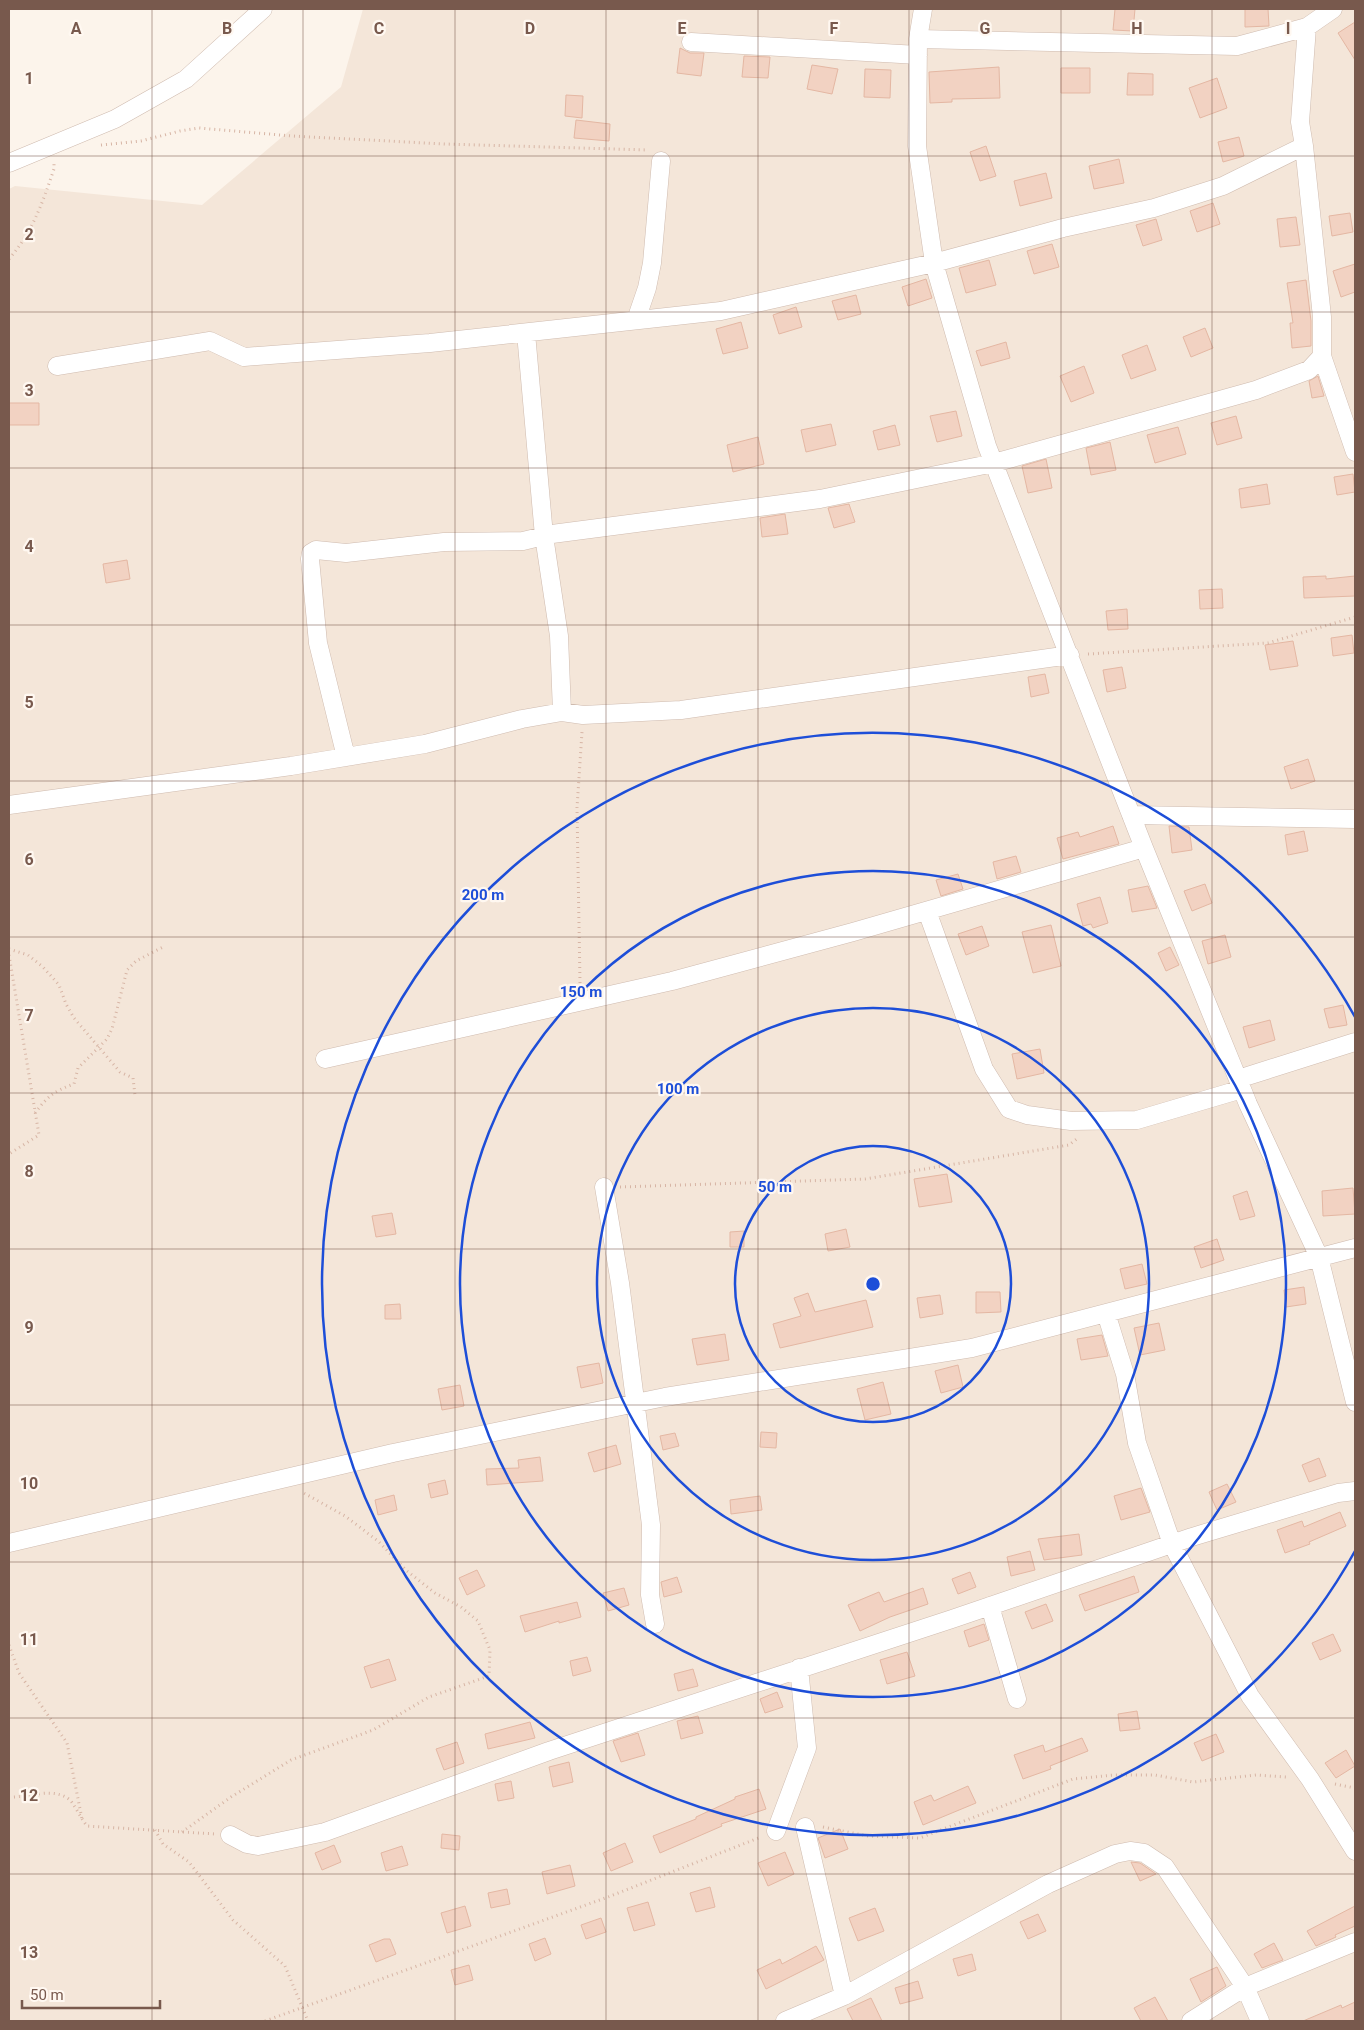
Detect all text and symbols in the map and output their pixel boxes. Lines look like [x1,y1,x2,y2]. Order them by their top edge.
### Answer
text: A [71,19,82,38]
text: B [222,19,232,38]
text: C [374,19,384,38]
text: D [525,19,535,38]
text: E [678,19,687,38]
text: F [830,19,839,38]
text: G [980,19,991,38]
text: H [1131,19,1143,38]
text: I [1286,19,1290,38]
text: 1 [24,69,34,88]
text: 2 [24,225,34,244]
text: 3 [24,381,34,400]
text: 4 [24,537,34,556]
text: 5 [24,693,34,712]
text: 6 [24,850,34,869]
text: 200 m [462,886,504,904]
text: 150 m [560,983,602,1001]
text: 7 [24,1006,34,1025]
text: 100 m [657,1080,699,1098]
text: 8 [24,1162,34,1181]
text: 50 m [758,1178,792,1196]
centre of rings [864,1275,882,1293]
text: 9 [24,1318,34,1337]
text: 10 [20,1474,38,1493]
text: 11 [20,1630,38,1649]
text: 12 [20,1786,38,1805]
text: 13 [20,1943,38,1962]
scale bar [22,1978,160,2010]
text: 50 m [30,1986,64,2004]

